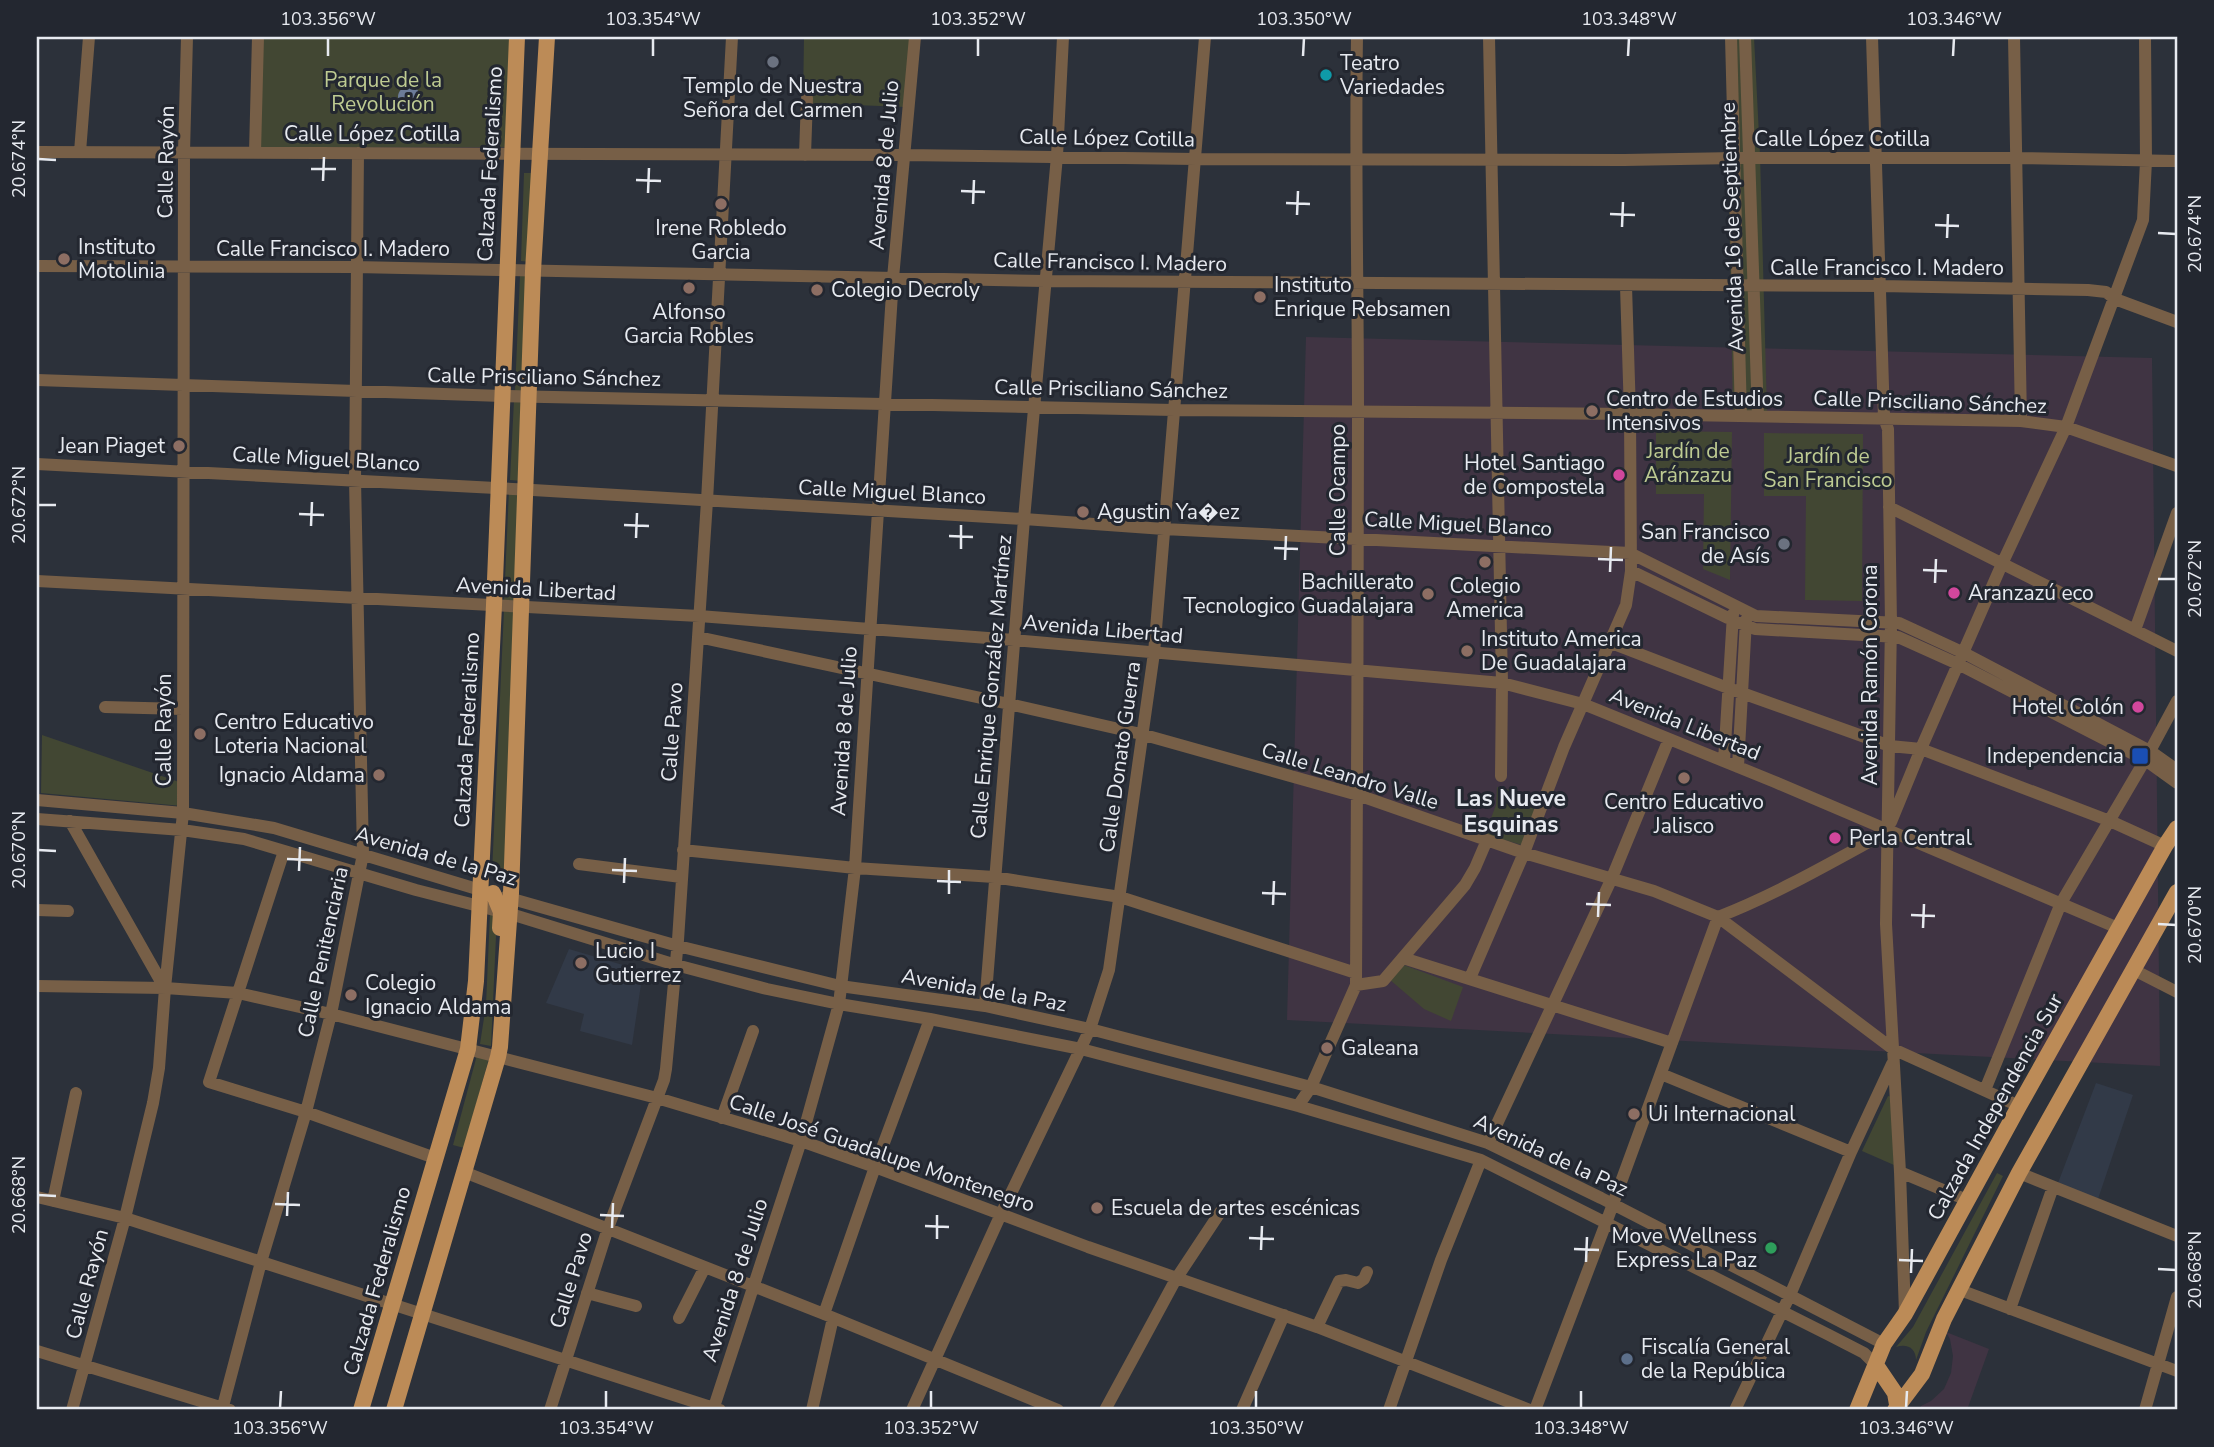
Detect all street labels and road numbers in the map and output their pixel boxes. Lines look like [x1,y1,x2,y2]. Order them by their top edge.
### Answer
street label: Calzada Federalismo [471,66,509,262]
street label: Avenida 8 de Julio [863,79,905,251]
street label: Avenida 16 de Septiembre [1714,102,1750,352]
street label: Calle Rayón [151,105,181,219]
street label: Calle López Cotilla [284,120,460,148]
street label: Calle López Cotilla [1019,122,1195,154]
street label: Calle López Cotilla [1754,125,1930,153]
street label: Calle Francisco I. Madero [216,235,450,263]
street label: Calle Francisco I. Madero [993,246,1227,278]
street label: Calle Francisco I. Madero [1770,254,2004,282]
street label: Calle Prisciliano Sánchez [427,361,661,393]
street label: Calle Prisciliano Sánchez [994,373,1228,405]
street label: Calle Prisciliano Sánchez [1813,384,2048,420]
street label: Calle Ocampo [1324,424,1352,556]
street label: Calle Miguel Blanco [231,440,421,478]
street label: Calle Miguel Blanco [797,473,987,511]
street label: Calle Miguel Blanco [1363,505,1553,543]
street label: Calle Enrique González Martínez [964,534,1018,840]
street label: Avenida Ramón Corona [1856,564,1884,786]
street label: Avenida Libertad [455,571,617,607]
street label: Avenida Libertad [1022,608,1184,650]
street label: Calzada Federalismo [448,632,486,828]
street label: Avenida 8 de Julio [824,645,864,817]
street label: Calle Donato Guerra [1093,660,1147,854]
street label: Calle Rayón [150,673,178,787]
street label: Calle Pavo [655,681,689,783]
street label: Avenida Libertad [1605,681,1765,767]
street label: Calle Leandro Valle [1258,736,1442,816]
street label: Avenida de la Paz [352,819,521,893]
street label: Calle Penitenciaria [291,864,355,1040]
street label: Avenida de la Paz [899,962,1069,1018]
street label: Calzada Independencia Sur [1921,988,2069,1225]
street label: Calle José Guadalupe Montenegro [725,1087,1039,1219]
street label: Avenida de la Paz [1469,1107,1633,1203]
street label: Calzada Federalismo [337,1183,417,1379]
street label: Avenida 8 de Julio [695,1195,775,1365]
street label: Calle Rayón [59,1226,115,1342]
street label: Calle Pavo [543,1228,599,1332]

